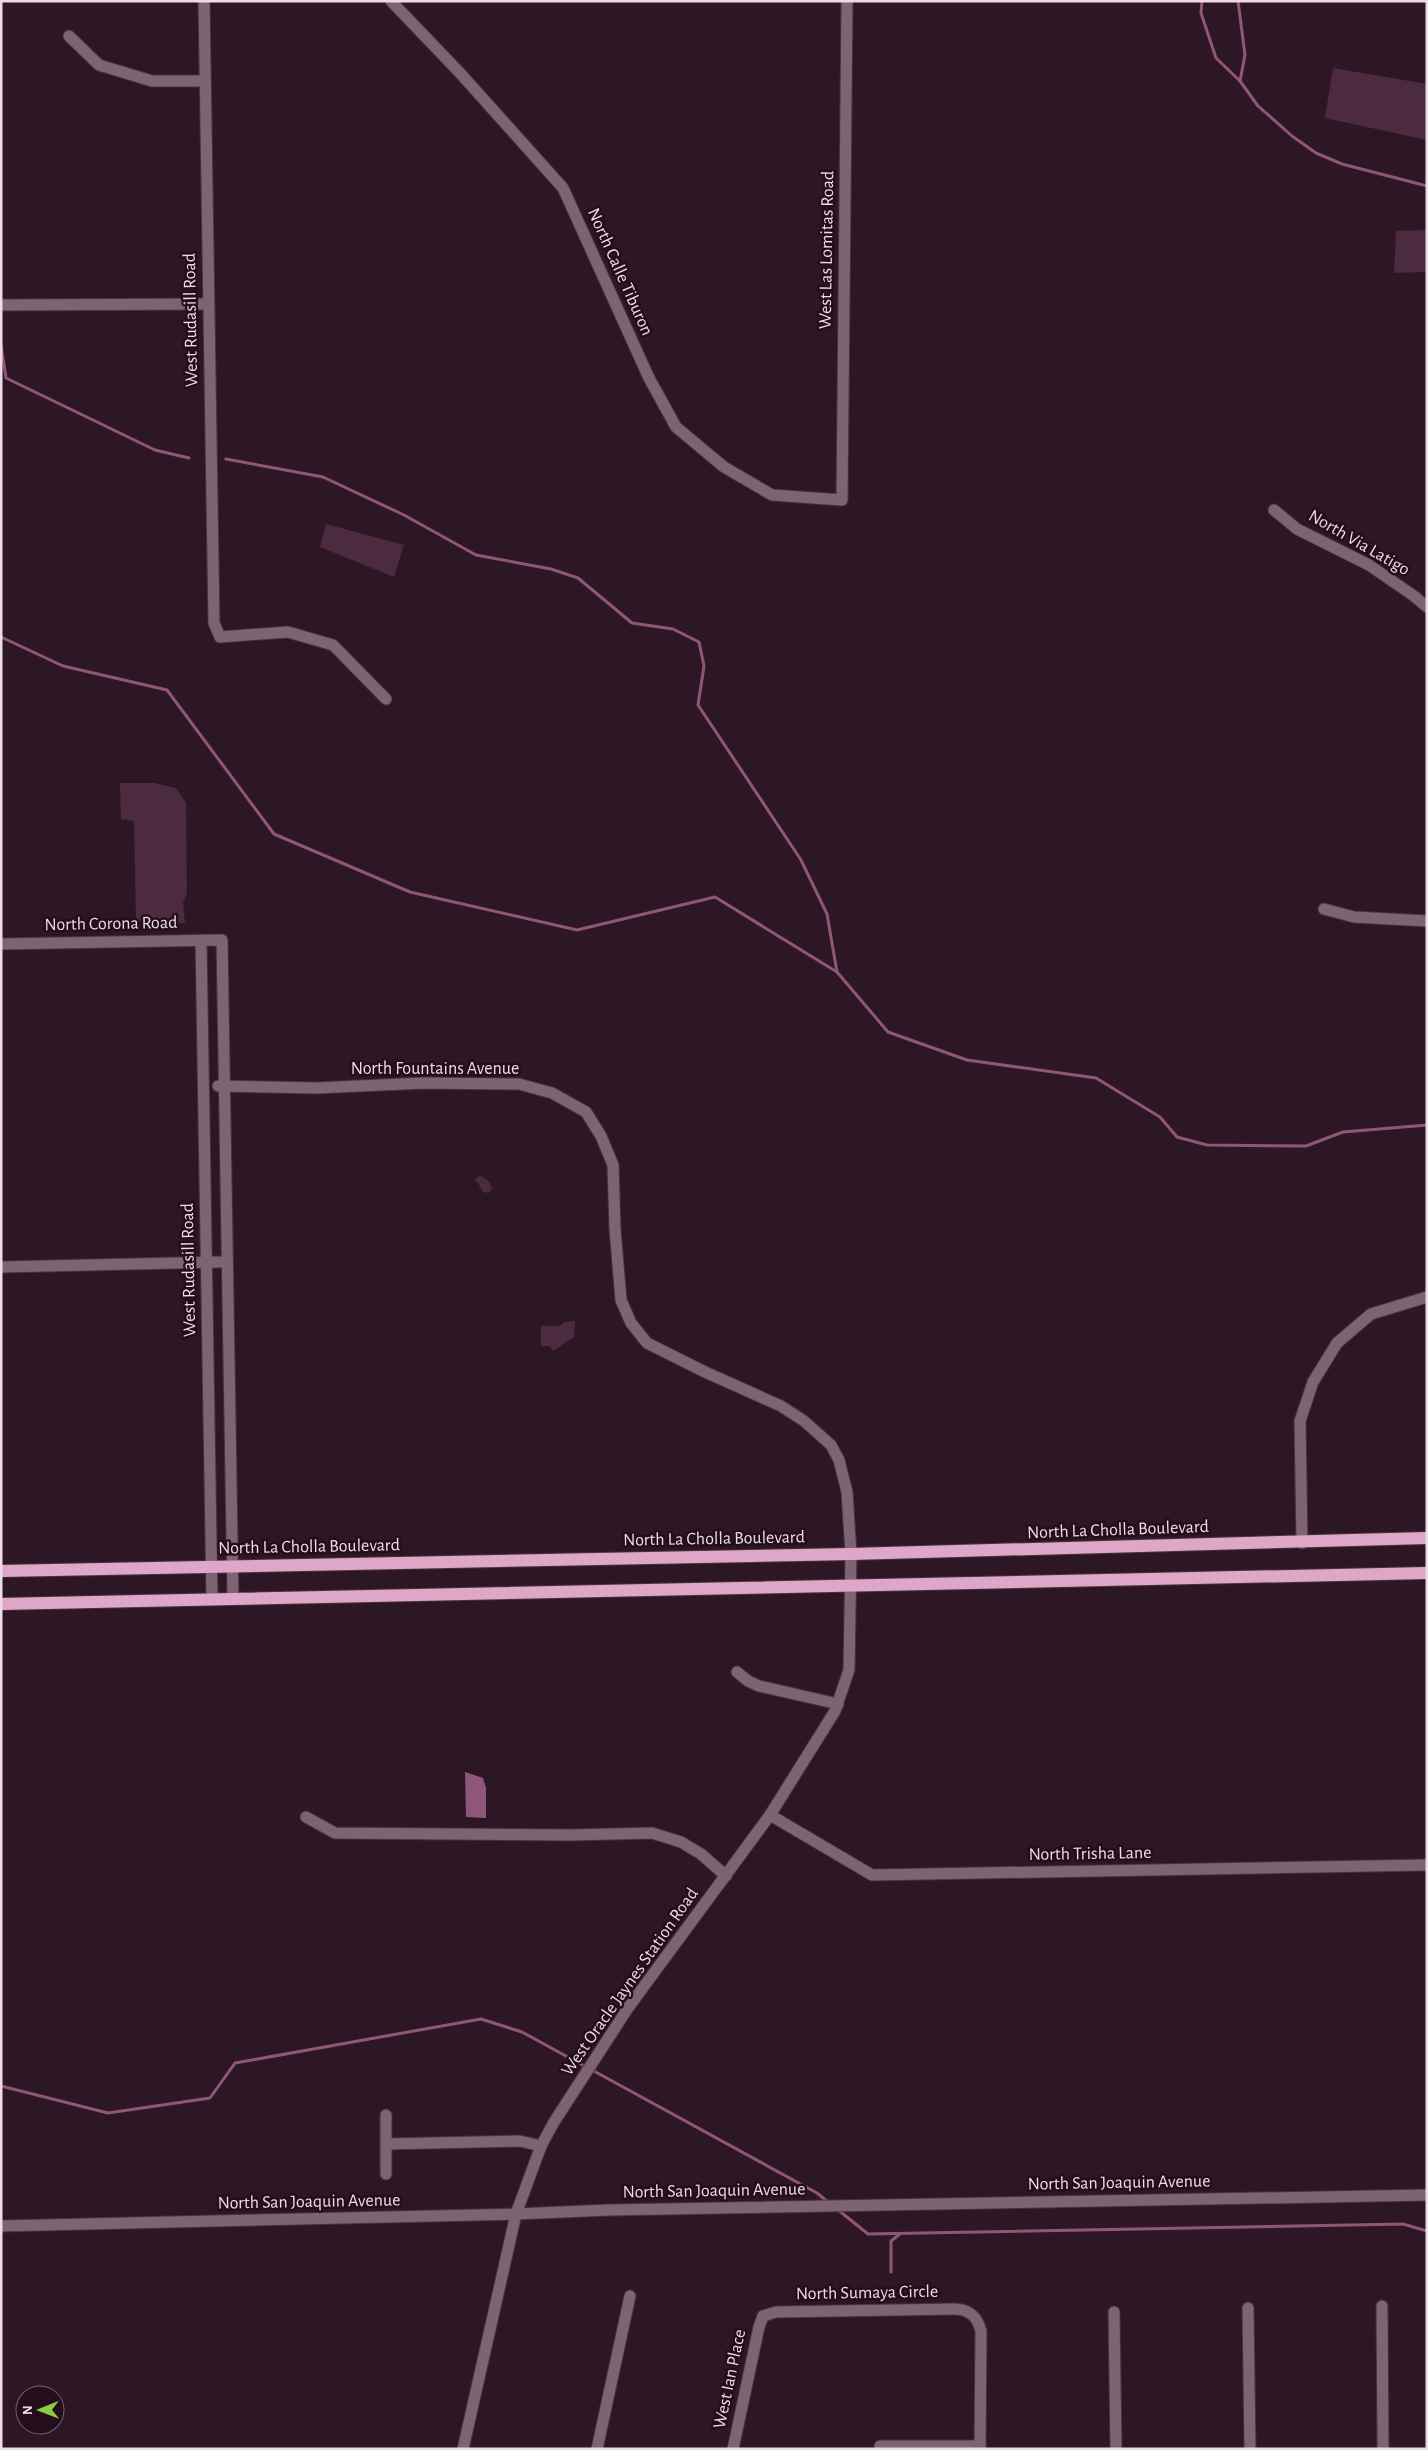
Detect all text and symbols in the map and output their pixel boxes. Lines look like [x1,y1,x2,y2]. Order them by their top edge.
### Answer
street label: West Las Lomitas Road [817,171,837,329]
street label: North Calle Tiburon [584,206,656,338]
street label: West Rudasill Road [181,253,201,387]
street label: North Via Latigo [1305,507,1413,579]
street label: North Corona Road [44,914,178,934]
street label: North Fountains Avenue [351,1060,519,1078]
street label: West Rudasill Road [179,1203,199,1337]
street label: North La Cholla Boulevard [1027,1518,1209,1542]
street label: North La Cholla Boulevard [623,1528,805,1550]
street label: North La Cholla Boulevard [218,1536,400,1558]
street label: North Trisha Lane [1028,1844,1152,1864]
street label: West Oracle Jaynes Station Road [558,1885,702,2079]
street label: North San Joaquin Avenue [1027,2172,1211,2194]
street label: North San Joaquin Avenue [622,2180,806,2202]
street label: North San Joaquin Avenue [217,2191,401,2213]
street label: North Sumaya Circle [796,2283,938,2303]
street label: West Ian Place [711,2328,749,2430]
north arrow [15,2385,65,2435]
text: N [21,2405,35,2415]

